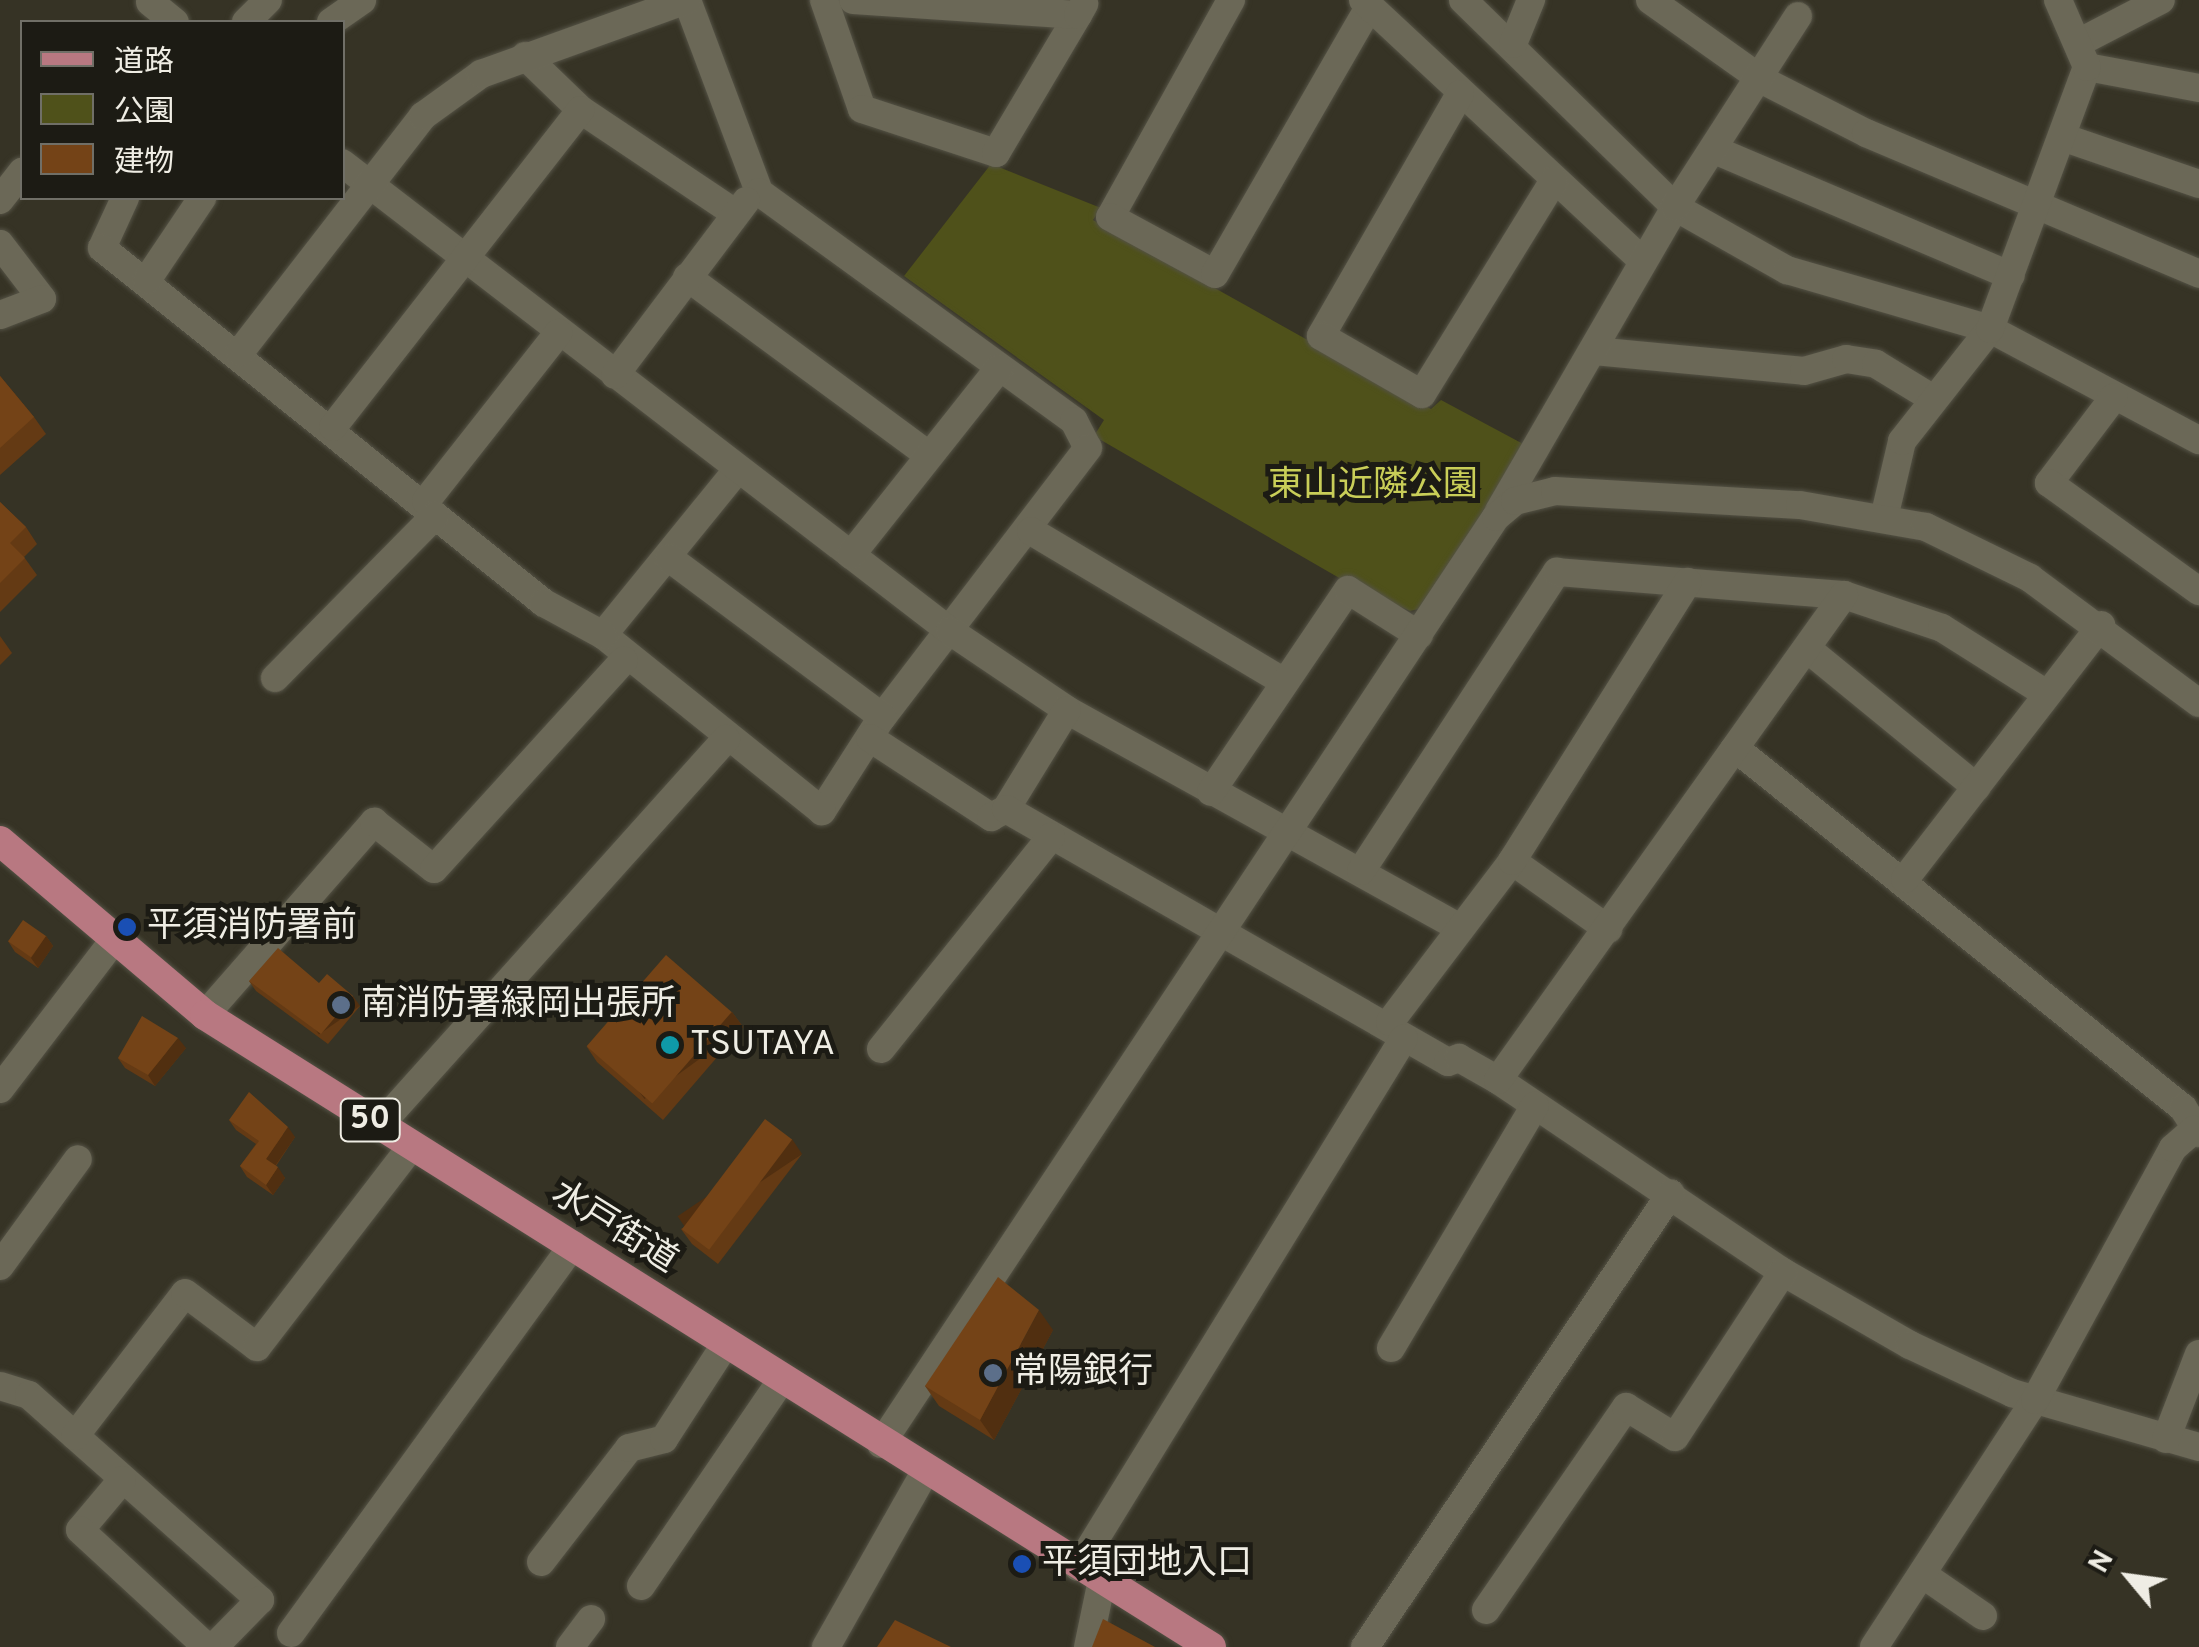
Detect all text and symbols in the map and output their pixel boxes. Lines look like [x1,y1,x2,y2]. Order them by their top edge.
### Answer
legend [20,20,345,200]
text: 道路 [114,45,174,82]
text: 公園 [114,95,174,132]
text: 建物 [114,145,174,182]
park label: 東山近隣公園 [1268,465,1478,507]
place label: 平須消防署前 [147,906,357,948]
marker: 平須消防署前 [116,916,138,938]
place label: 南消防署緑岡出張所 [361,984,676,1026]
marker: 南消防署緑岡出張所 [330,994,352,1016]
place label: TSUTAYA [690,1024,835,1066]
marker: TSUTAYA [659,1034,681,1056]
road number: 50 [338,1093,402,1147]
street label: 水戸街道 [544,1173,684,1283]
place label: 常陽銀行 [1013,1352,1153,1394]
marker: 常陽銀行 [982,1362,1004,1384]
north arrow [2079,1527,2179,1627]
place label: 平須団地入口 [1042,1543,1252,1585]
text: N [2082,1545,2123,1580]
marker: 平須団地入口 [1011,1553,1033,1575]

